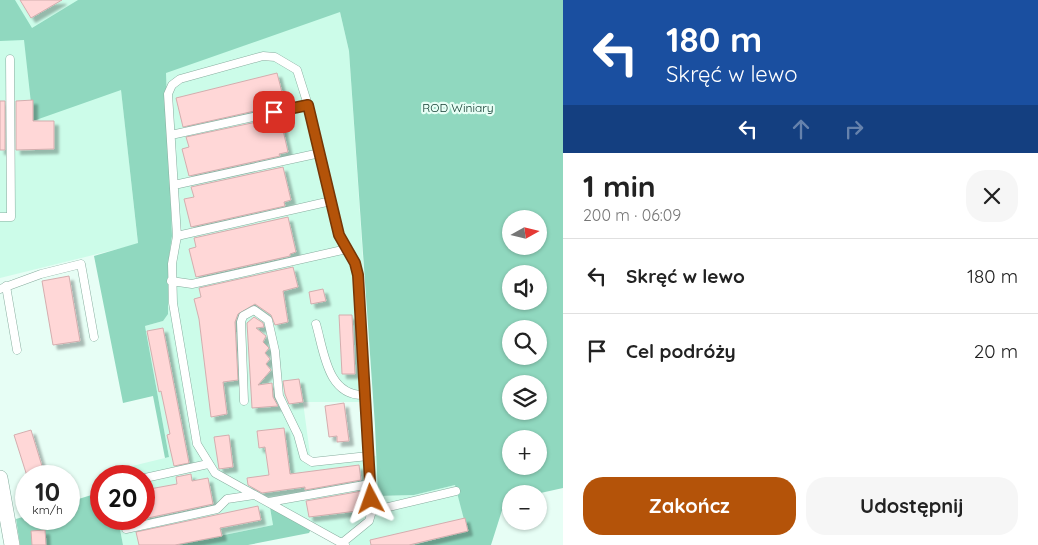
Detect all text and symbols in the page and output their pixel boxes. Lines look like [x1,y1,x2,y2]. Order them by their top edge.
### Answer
text: 180 m [666,17,762,61]
icon: left [583,20,648,85]
text: Skręć w lewo [666,60,798,88]
pin [253,91,295,133]
icon: arrive [260,98,288,126]
park label: ROD Winiary [422,100,494,115]
icon: left [734,115,762,143]
icon: ahead [787,115,815,143]
icon: right [840,115,868,143]
text: 1 min [583,167,656,205]
button: close [966,170,1018,222]
text: 200 m · 06:09 [583,205,681,225]
north arrow [502,210,548,255]
map controls [502,210,547,530]
icon: left [583,262,611,290]
text: Skręć w lewo [626,264,745,288]
text: 180 m [967,264,1018,288]
button: sound [502,265,547,310]
button: search [502,320,547,365]
icon: arrive [583,337,611,365]
text: Cel podróży [626,339,736,363]
text: 20 m [974,339,1018,363]
button: layers [502,375,547,420]
button: + [502,430,547,475]
speed limit sign: 20 [90,465,155,530]
position arrow [344,472,396,524]
text: 10 [35,476,60,507]
button: Zakończ [583,477,796,535]
button: Udostępnij [806,477,1018,535]
button: − [502,485,547,530]
text: km/h [32,502,63,517]

